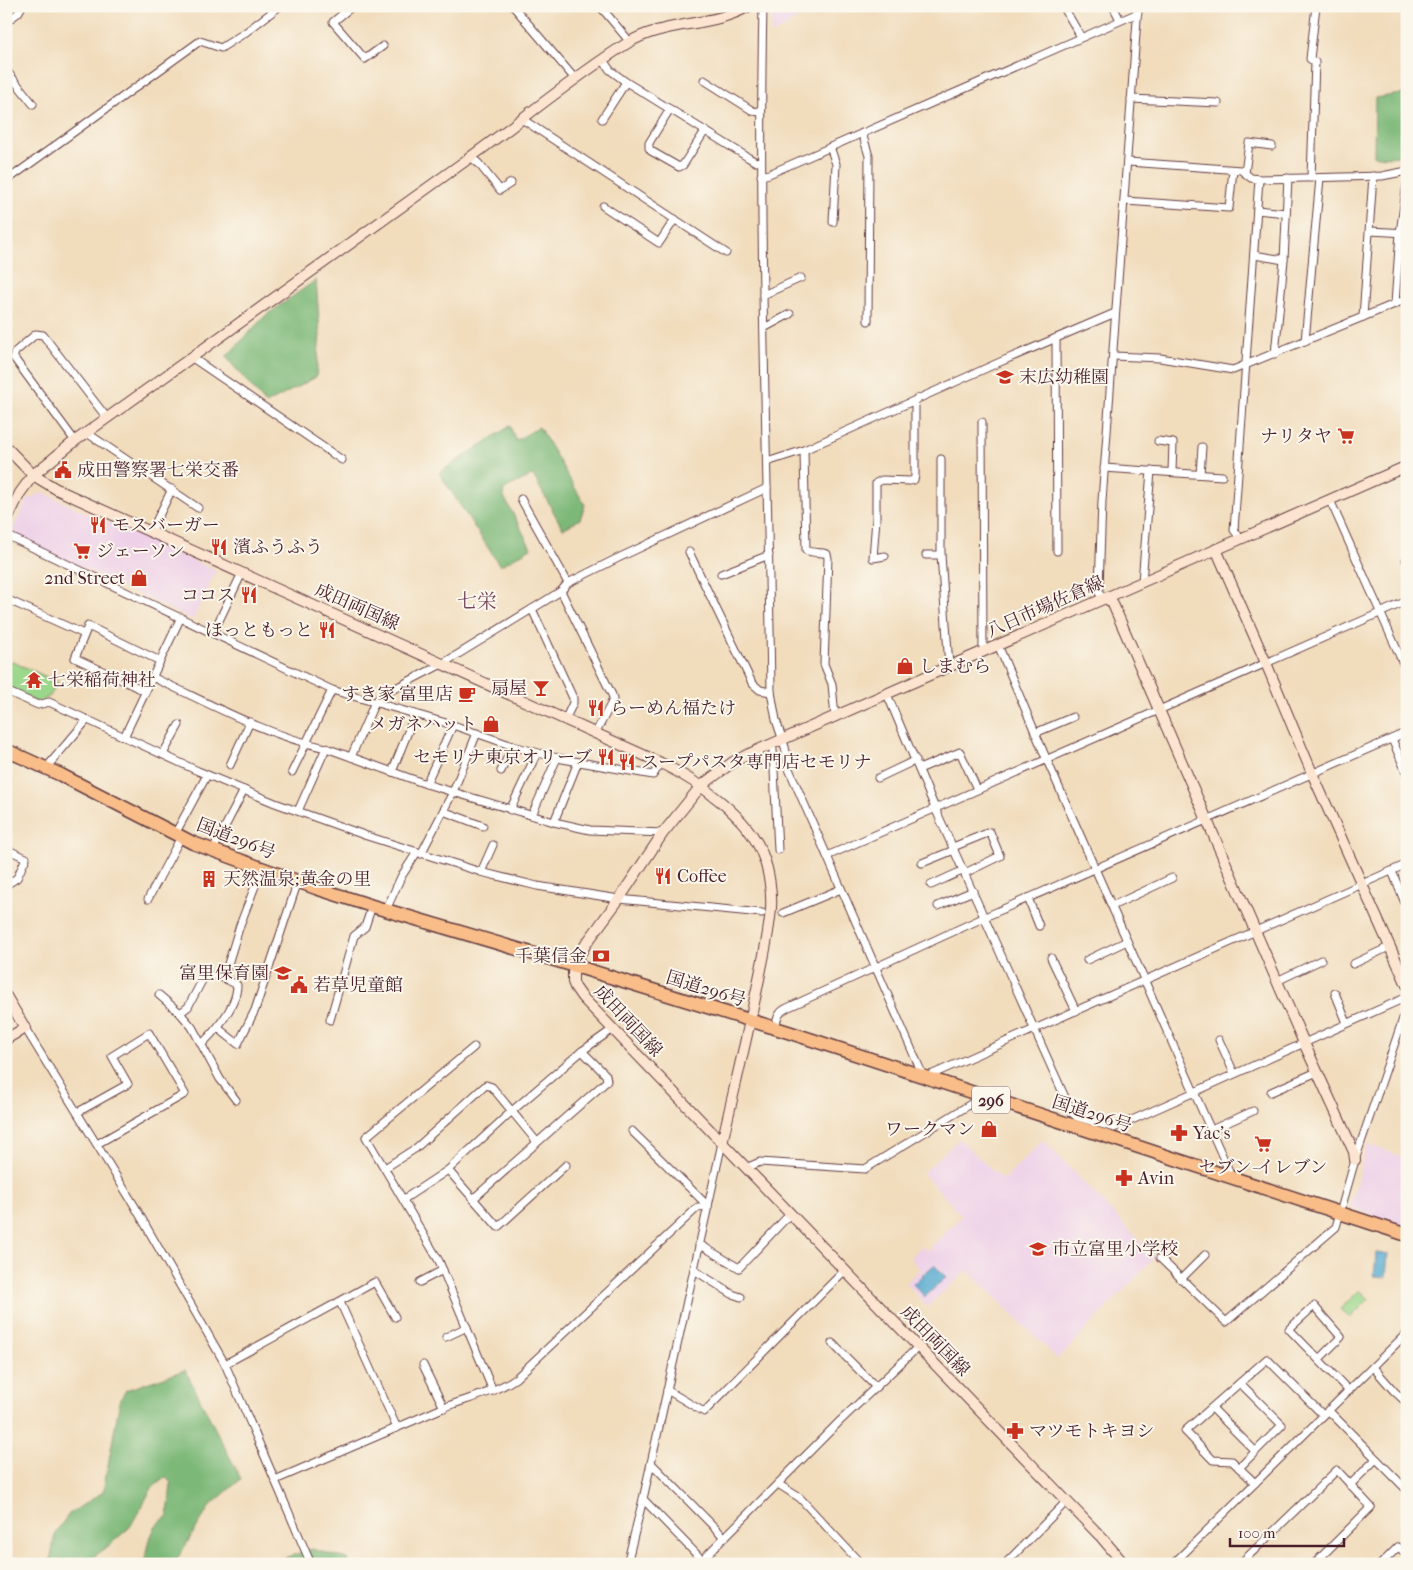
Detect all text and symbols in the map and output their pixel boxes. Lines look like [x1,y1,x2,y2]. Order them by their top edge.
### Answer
school or university icon: 末広幼稚園 [995,367,1015,387]
place label: 末広幼稚園 [1019,367,1109,388]
place label: ナリタヤ [1260,426,1332,447]
supermarket icon: ナリタヤ [1336,426,1356,446]
public building icon: 成田警察署七栄交番 [53,460,73,480]
place label: 成田警察署七栄交番 [77,460,239,481]
restaurant icon: モスバーガー [88,515,108,535]
place label: モスバーガー [112,515,220,536]
restaurant icon: 濱ふうふう [209,537,229,557]
place label: 濱ふうふう [233,537,323,558]
supermarket icon: ジェーソン [72,541,92,561]
place label: ジェーソン [96,541,185,562]
place label: 2nd Street [44,568,126,589]
shop icon: 2nd Street [129,568,149,588]
street label: 八日市場佐倉線 [983,572,1107,642]
street label: 成田両国線 [312,579,402,635]
place label: ココス [181,585,235,606]
restaurant icon: ココス [239,585,259,605]
district label: 七栄 [457,590,497,613]
place label: ほっともっと [205,620,313,641]
restaurant icon: ほっともっと [317,620,337,640]
shop icon: しまむら [895,656,915,676]
place label: しまむら [919,656,991,677]
temple icon: 七栄稲荷神社 [24,670,44,690]
place label: 七栄稲荷神社 [48,670,156,691]
place label: 扇屋 [491,678,527,699]
bar icon: 扇屋 [531,678,551,698]
place label: すき家 富里店 [341,684,453,705]
cafe icon: すき家 富里店 [457,684,477,704]
restaurant icon: らーめん福たけ [586,698,606,718]
place label: らーめん福たけ [610,698,736,719]
place label: メガネハット [369,714,477,735]
shop icon: メガネハット [481,714,501,734]
place label: セモリナ東京オリーブ [413,747,592,768]
restaurant icon: セモリナ東京オリーブ [596,747,616,767]
restaurant icon: スープパスタ専門店セモリナ [617,752,637,772]
place label: スープパスタ専門店セモリナ [641,752,871,773]
street label: 国道296号 [194,814,278,864]
restaurant icon: Coffee [653,866,673,886]
place label: Coffee [677,866,727,887]
building icon: 天然温泉;黄金の里 [199,869,219,889]
place label: 天然温泉;黄金の里 [223,869,372,890]
place label: 千葉信金 [515,946,587,967]
bank icon: 千葉信金 [591,946,611,966]
place label: 富里保育園 [179,963,269,984]
school or university icon: 富里保育園 [273,963,293,983]
street label: 国道296号 [664,967,748,1011]
public building icon: 若草児童館 [289,975,309,995]
place label: 若草児童館 [313,975,403,996]
street label: 成田両国線 [590,981,666,1061]
road number: 296 [972,1086,1010,1114]
street label: 国道296号 [1050,1091,1134,1137]
place label: ワークマン [885,1119,975,1140]
shop icon: ワークマン [979,1119,999,1139]
pharmacy icon: Yac's [1169,1123,1189,1143]
place label: Yac's [1192,1123,1231,1144]
supermarket icon: セブン-イレブン [1253,1134,1273,1154]
place label: セブン-イレブン [1198,1157,1328,1178]
pharmacy icon: Avin [1114,1168,1134,1188]
place label: Avin [1137,1168,1175,1189]
school or university icon: 市立富里小学校 [1028,1239,1048,1259]
place label: 市立富里小学校 [1052,1239,1178,1260]
street label: 成田両国線 [896,1301,974,1381]
pharmacy icon: マツモトキヨシ [1005,1421,1025,1441]
place label: マツモトキヨシ [1029,1421,1154,1442]
scale bar [1230,1515,1344,1547]
text: 100 m [1238,1524,1276,1542]

